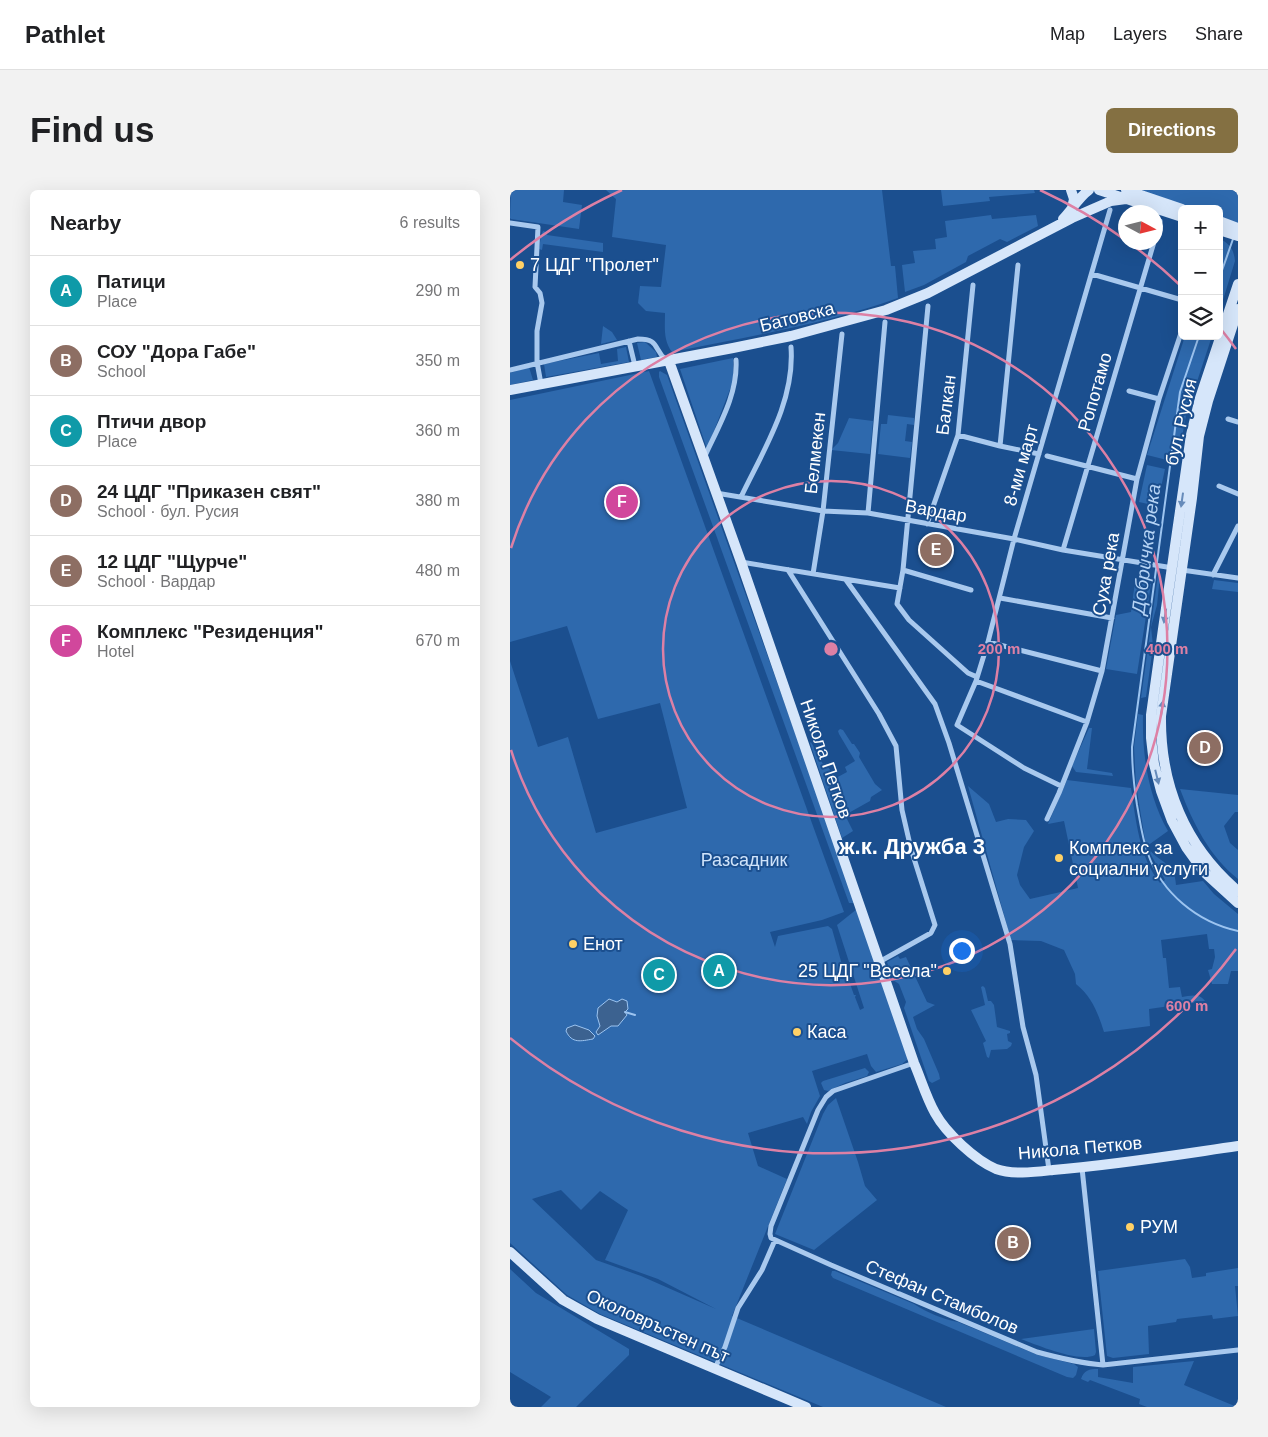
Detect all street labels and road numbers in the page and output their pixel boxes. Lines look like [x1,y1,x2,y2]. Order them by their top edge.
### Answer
street label: Батовска [758,298,837,336]
street label: Ропотамо [1074,350,1116,434]
street label: Балкан [932,374,960,436]
street label: бул. Русия [1161,377,1201,467]
street label: Белмекен [801,411,829,495]
street label: 8-ми март [1000,422,1042,508]
street label: Вардар [904,496,968,526]
street label: Суха река [1089,530,1123,617]
street label: Никола Петков [796,697,856,821]
street label: Никола Петков [1017,1133,1143,1163]
street label: Стефан Стамболов [862,1256,1022,1338]
street label: Околовръстен път [583,1285,733,1367]

